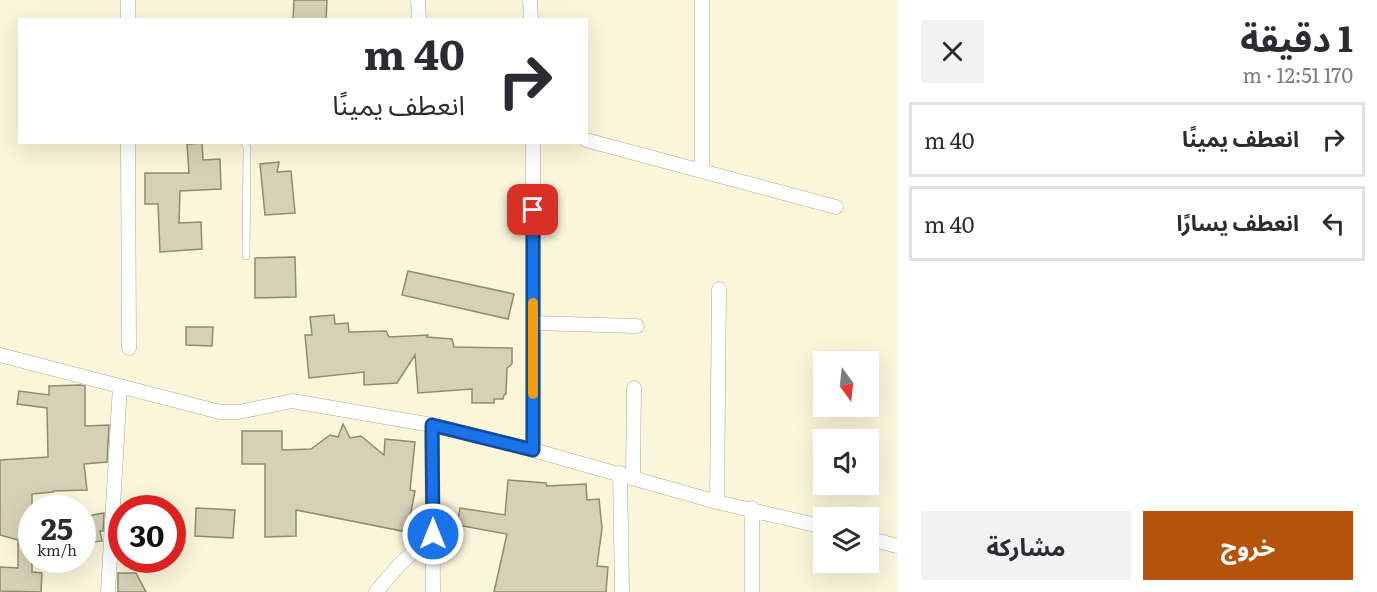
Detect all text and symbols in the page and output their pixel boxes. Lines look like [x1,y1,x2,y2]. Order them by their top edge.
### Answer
text: 1 دقيقة [1240,10,1353,63]
button: close [921,20,984,83]
text: 40 m [364,21,465,83]
icon: right [486,42,564,120]
text: 170 m · 12:51 [1242,59,1353,89]
text: انعطف يمينًا [332,83,465,123]
text: انعطف يمينًا [1182,121,1299,154]
text: 40 m [924,123,975,156]
icon: right [1317,123,1350,156]
pin [507,184,558,235]
icon: arrive [516,193,549,226]
text: انعطف يسارًا [1176,205,1299,238]
text: 40 m [924,207,975,240]
icon: left [1317,207,1350,240]
north arrow [813,351,879,417]
map controls [813,351,879,573]
button: sound [813,429,879,495]
speed limit sign: 30 [108,495,186,573]
position arrow [401,502,465,566]
text: 25 [41,505,73,549]
button: layers [813,507,879,573]
button: مشاركة [921,511,1131,580]
button: خروج [1143,511,1353,580]
text: km/h [37,538,77,561]

